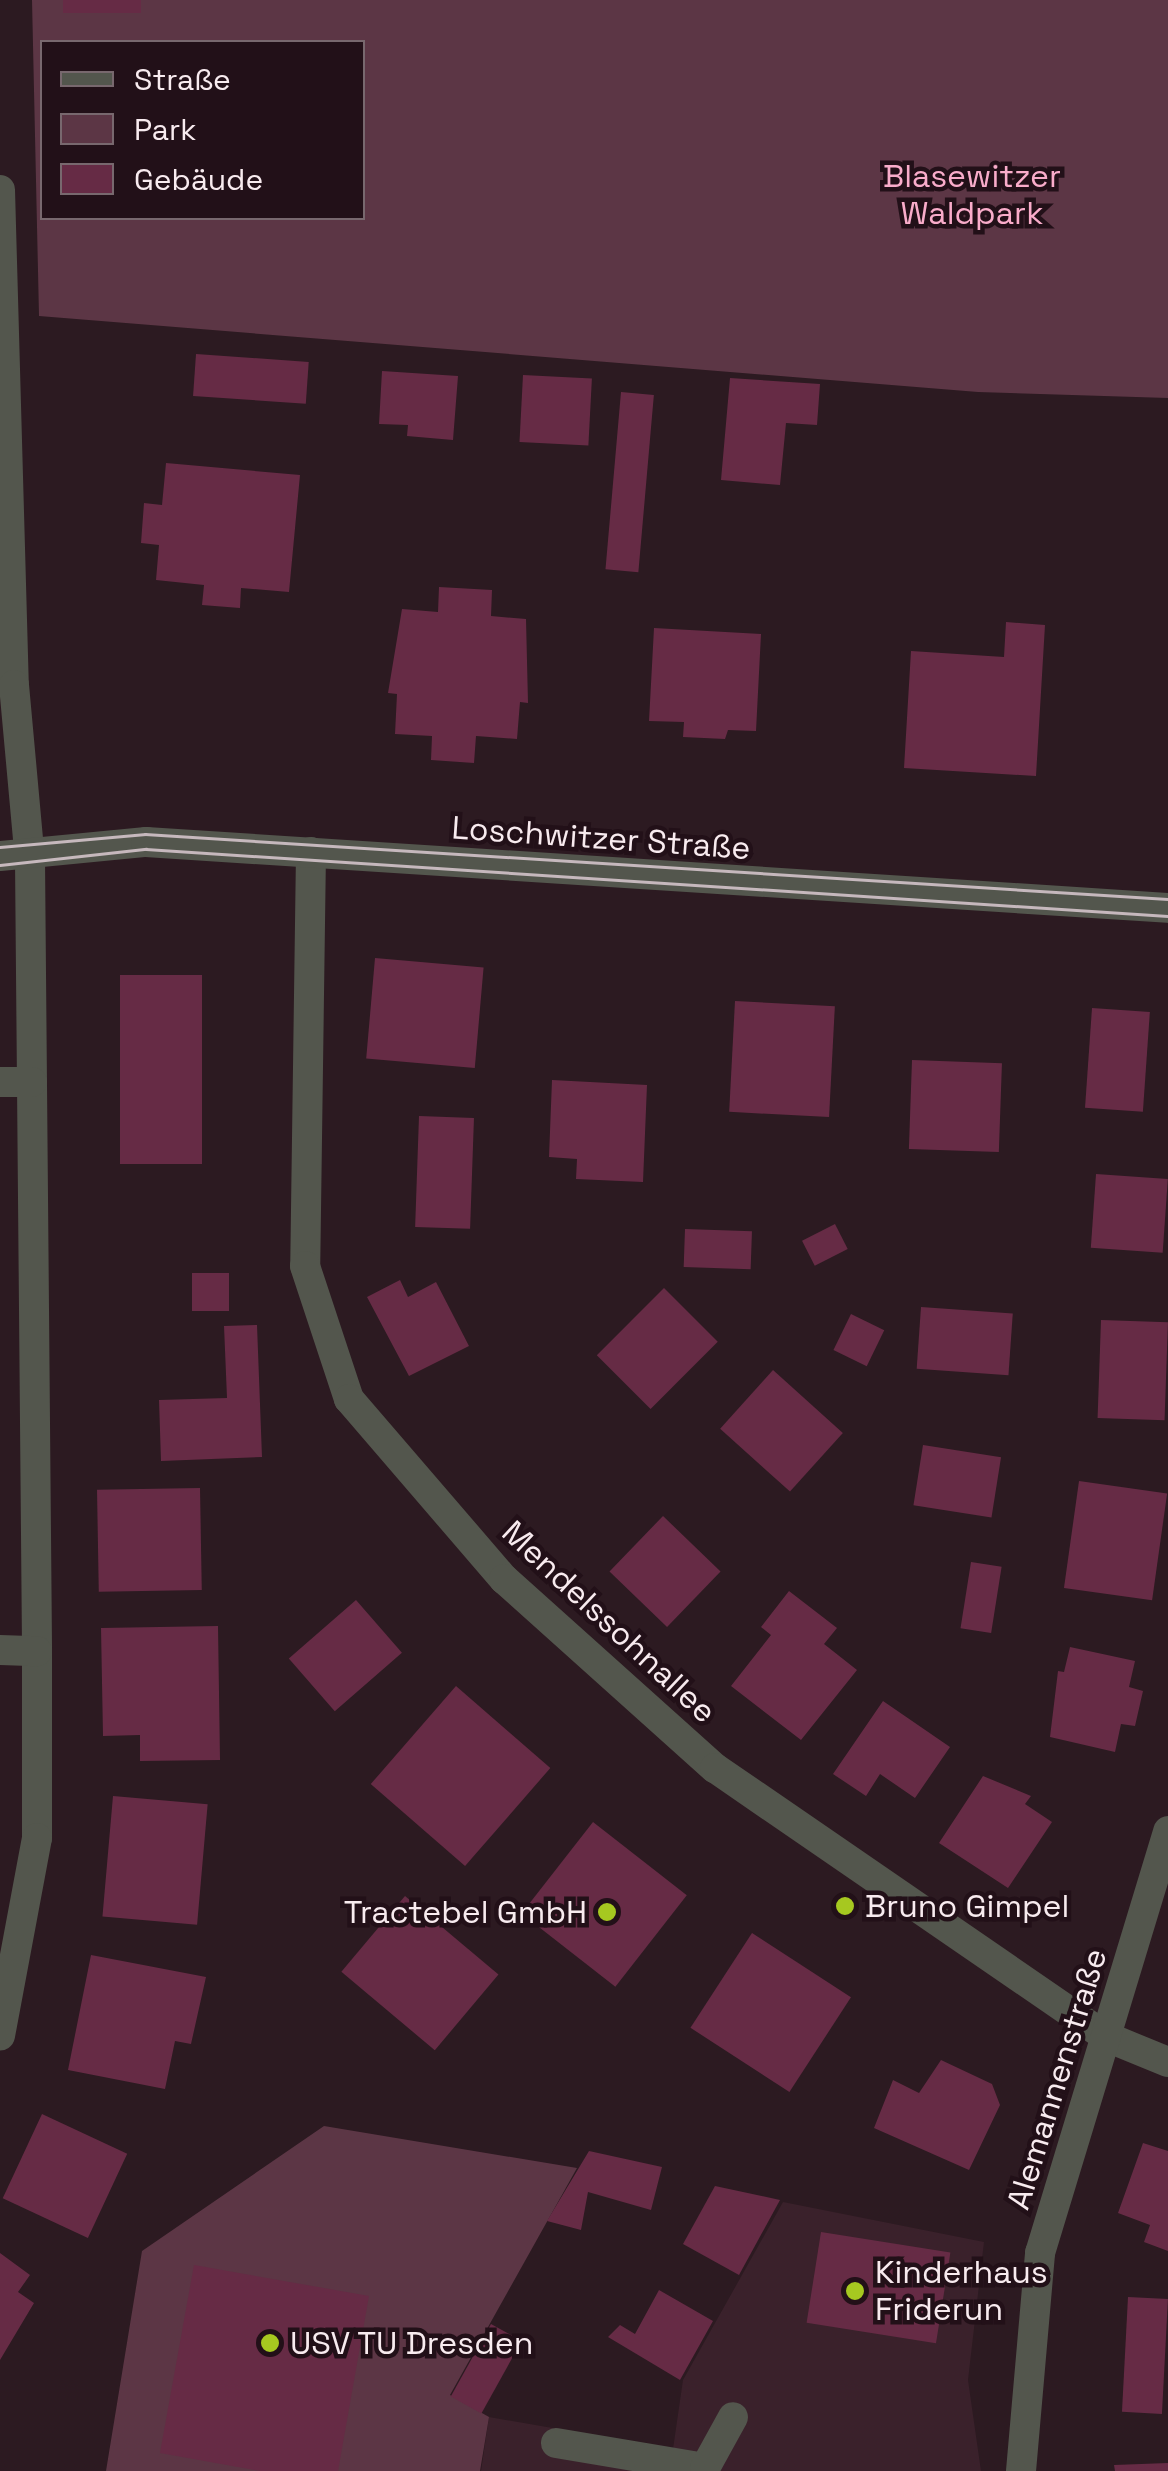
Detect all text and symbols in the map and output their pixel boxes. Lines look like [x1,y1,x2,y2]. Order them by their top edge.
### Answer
legend [40,40,365,220]
text: Straße [134,60,231,99]
text: Park [134,110,196,149]
park label: Blasewitzer Waldpark [883,158,1061,233]
text: Gebäude [134,160,263,199]
street label: Loschwitzer Straße [450,808,752,868]
street label: Mendelssohnallee [494,1513,724,1731]
place label: Bruno Gimpel [865,1887,1069,1925]
place label: Tractebel GmbH [344,1893,587,1931]
marker: Bruno Gimpel [834,1895,856,1917]
marker: Tractebel GmbH [596,1901,618,1923]
street label: Alemannenstraße [999,1944,1115,2214]
place label: Kinderhaus Friderun [875,2254,1048,2329]
marker: Kinderhaus Friderun [844,2280,866,2302]
place label: USV TU Dresden [290,2324,535,2362]
marker: USV TU Dresden [259,2332,281,2354]

